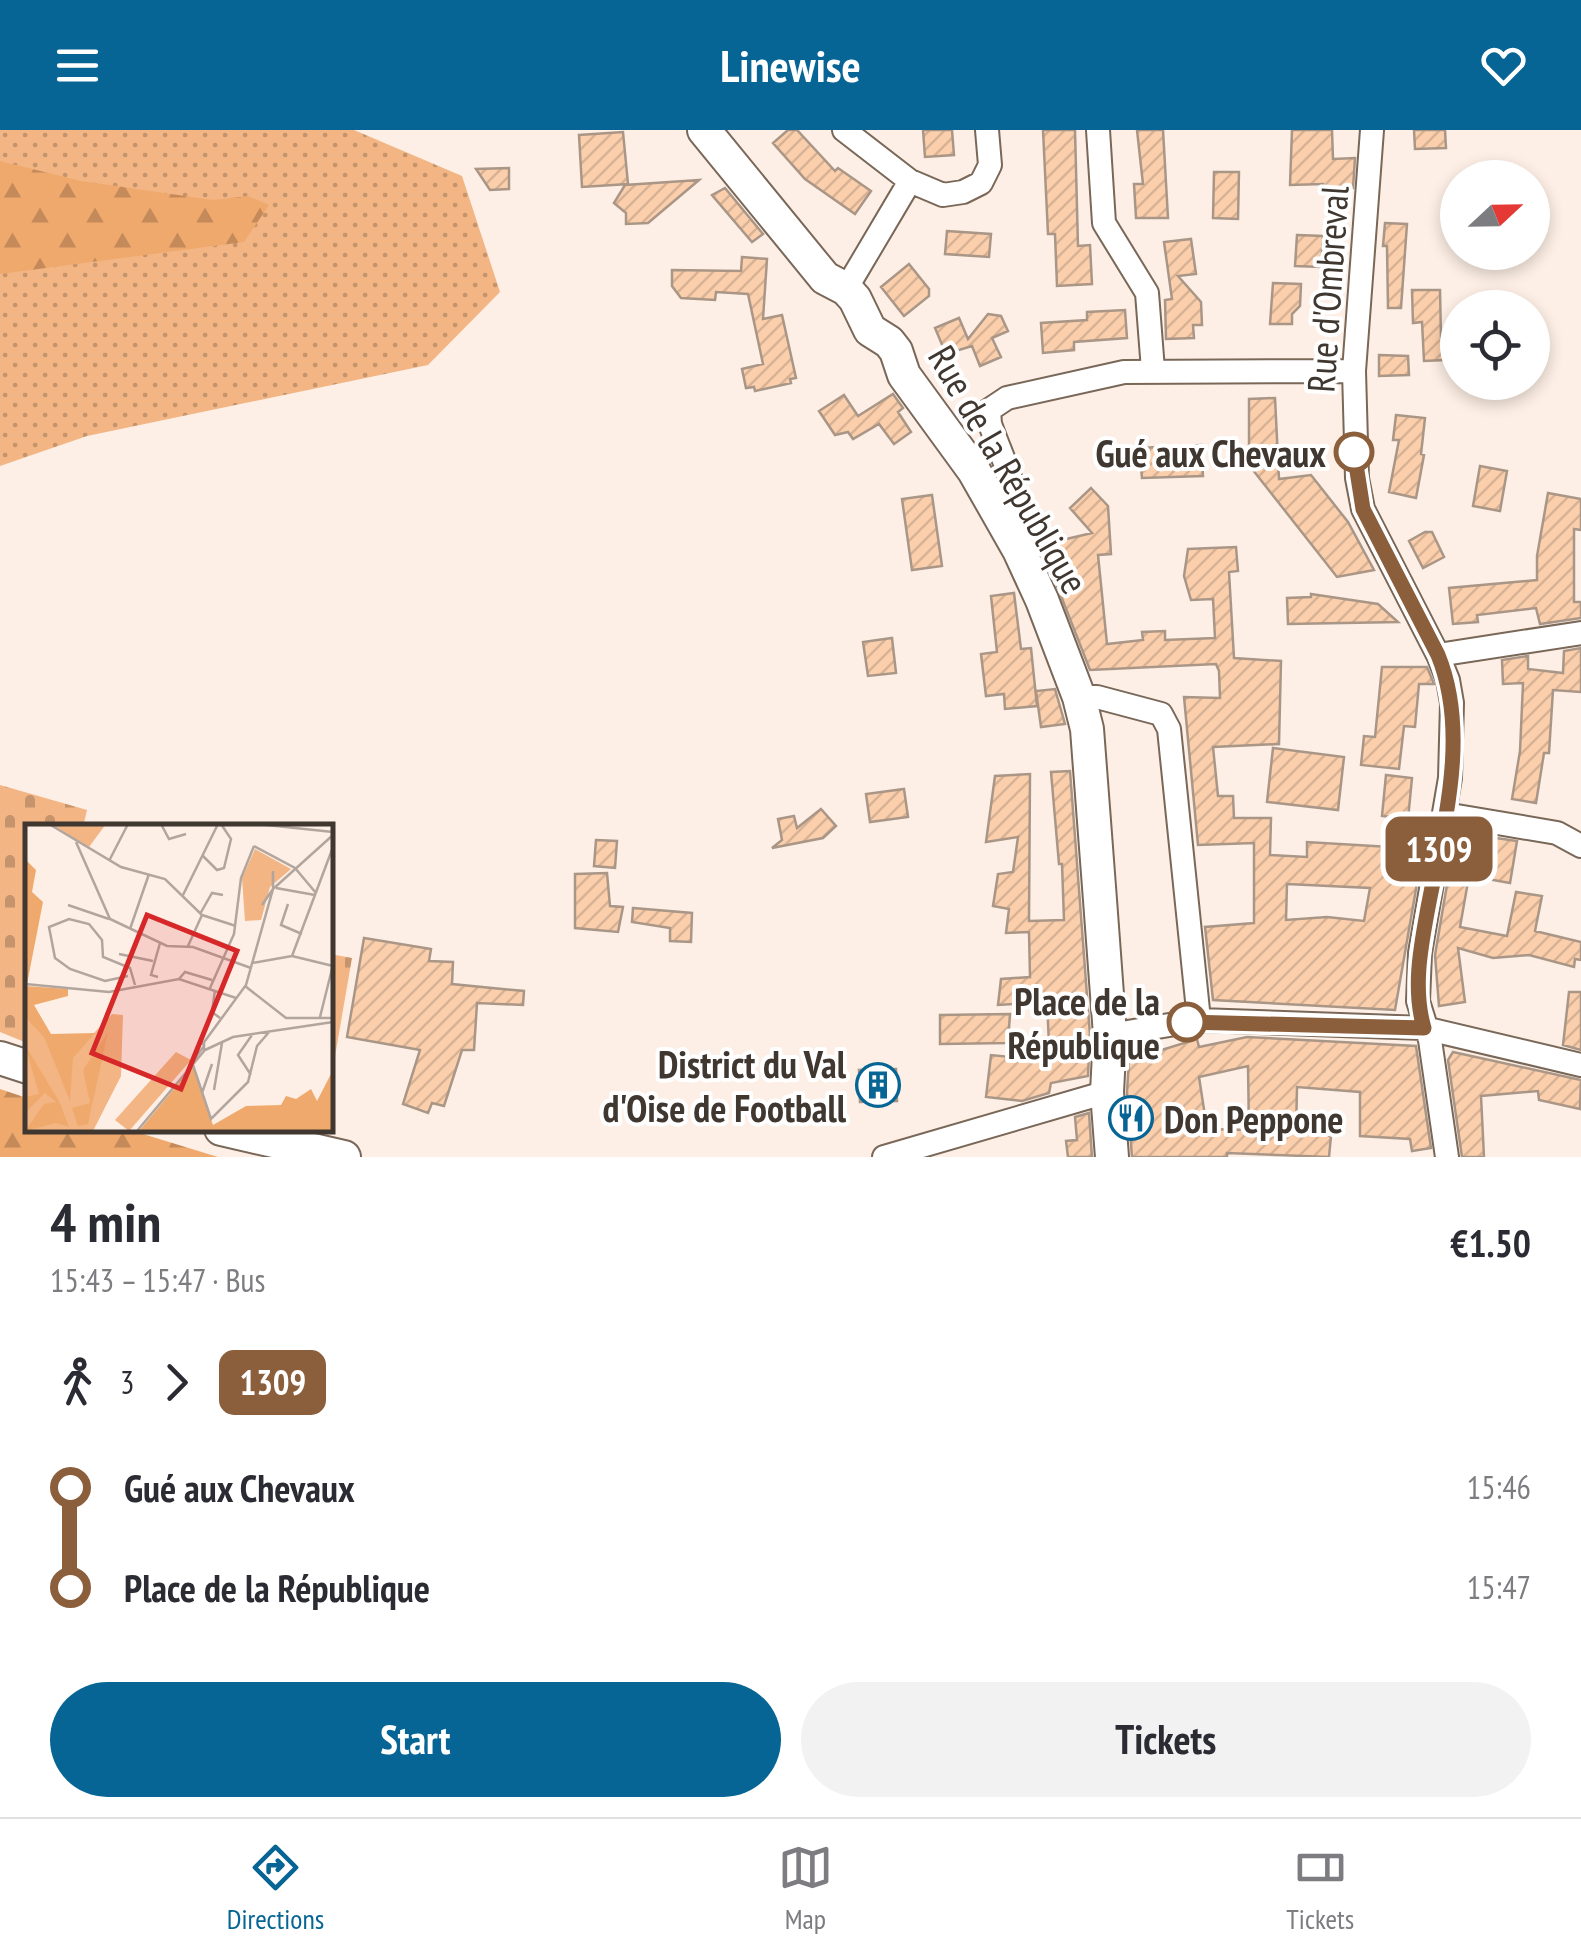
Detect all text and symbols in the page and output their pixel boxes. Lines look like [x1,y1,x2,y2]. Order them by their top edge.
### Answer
text: Linewise [720,36,861,94]
icon: menu [50,38,105,93]
icon: heart [1476,38,1531,93]
north arrow [1440,160,1550,270]
map controls [1440,160,1550,400]
street label: Rue d'Ombreval [1295,184,1359,394]
button: locate [1440,290,1550,400]
street label: Rue de la République [918,336,1100,602]
place label: Gué aux Chevaux [1095,428,1326,477]
marker: Gué aux Chevaux [1335,433,1373,471]
line badge: 1309 [1369,816,1509,882]
inset map [25,824,332,1132]
text: 1309 [1406,826,1472,872]
place label: Place de la République [1008,976,1160,1069]
marker: Place de la République [1168,1003,1206,1041]
place label: District du Val d'Oise de Football [602,1039,847,1132]
building icon: District du Val d'Oise de Football [855,1062,901,1108]
place label: Don Peppone [1164,1094,1344,1143]
restaurant icon: Don Peppone [1108,1095,1154,1141]
text: 4 min [50,1186,161,1257]
text: €1.50 [1450,1218,1531,1267]
text: 15:43 – 15:47 · Bus [50,1259,265,1301]
icon: walk [50,1355,105,1410]
icon: forward [149,1355,204,1410]
text: 1309 [239,1359,306,1405]
text: 3 [120,1361,134,1403]
text: Gué aux Chevaux [124,1463,355,1512]
text: 15:46 [1467,1466,1531,1508]
text: Place de la République [124,1563,430,1612]
text: 15:47 [1467,1566,1531,1608]
button: Start [50,1682,781,1797]
button: Tickets [801,1682,1531,1797]
tab: Directions [227,1840,324,1937]
tab: Map [778,1840,833,1937]
tab: Tickets [1286,1840,1354,1937]

